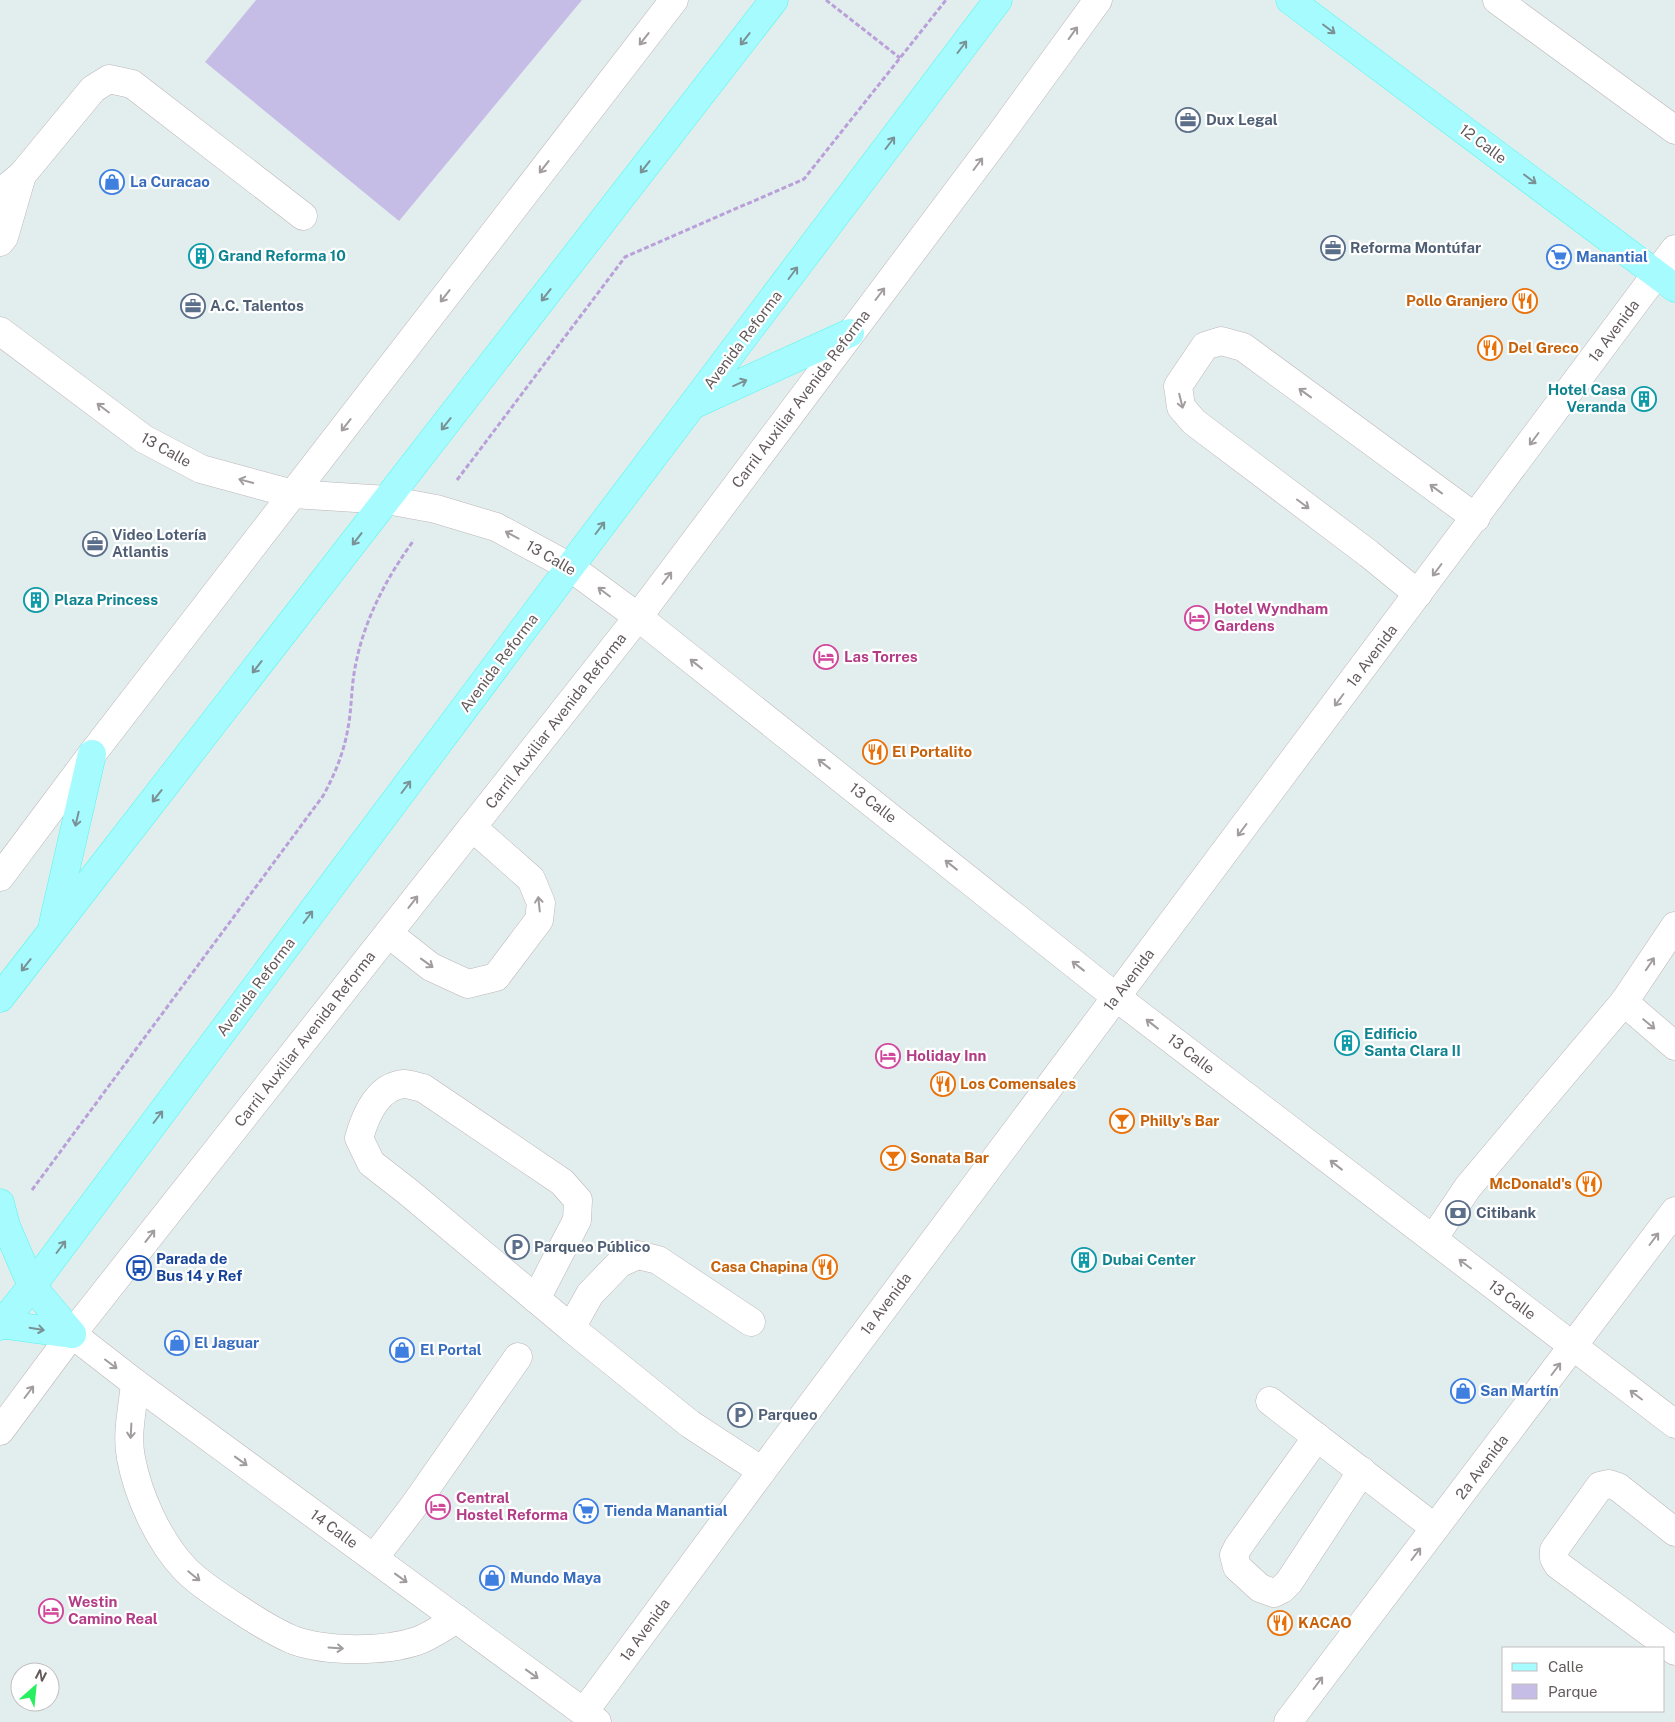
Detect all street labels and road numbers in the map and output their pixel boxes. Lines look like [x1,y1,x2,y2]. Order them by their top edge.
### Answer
street label: 12 Calle [1457,121,1510,167]
street label: Avenida Reforma [700,287,785,392]
street label: 1a Avenida [1585,296,1642,365]
street label: Carril Auxiliar Avenida Reforma [728,306,873,491]
street label: 13 Calle [138,429,194,470]
street label: 13 Calle [523,537,579,579]
street label: Avenida Reforma [456,610,541,715]
street label: 1a Avenida [1343,621,1400,690]
street label: Carril Auxiliar Avenida Reforma [482,629,629,812]
street label: 13 Calle [847,779,900,826]
street label: Avenida Reforma [213,934,298,1039]
street label: 1a Avenida [1100,945,1157,1014]
street label: Carril Auxiliar Avenida Reforma [231,947,378,1130]
street label: 13 Calle [1165,1030,1218,1077]
street label: 1a Avenida [857,1269,914,1338]
street label: 13 Calle [1485,1276,1539,1323]
street label: 2a Avenida [1452,1431,1511,1502]
street label: 14 Calle [307,1506,361,1552]
street label: 1a Avenida [616,1595,673,1664]

